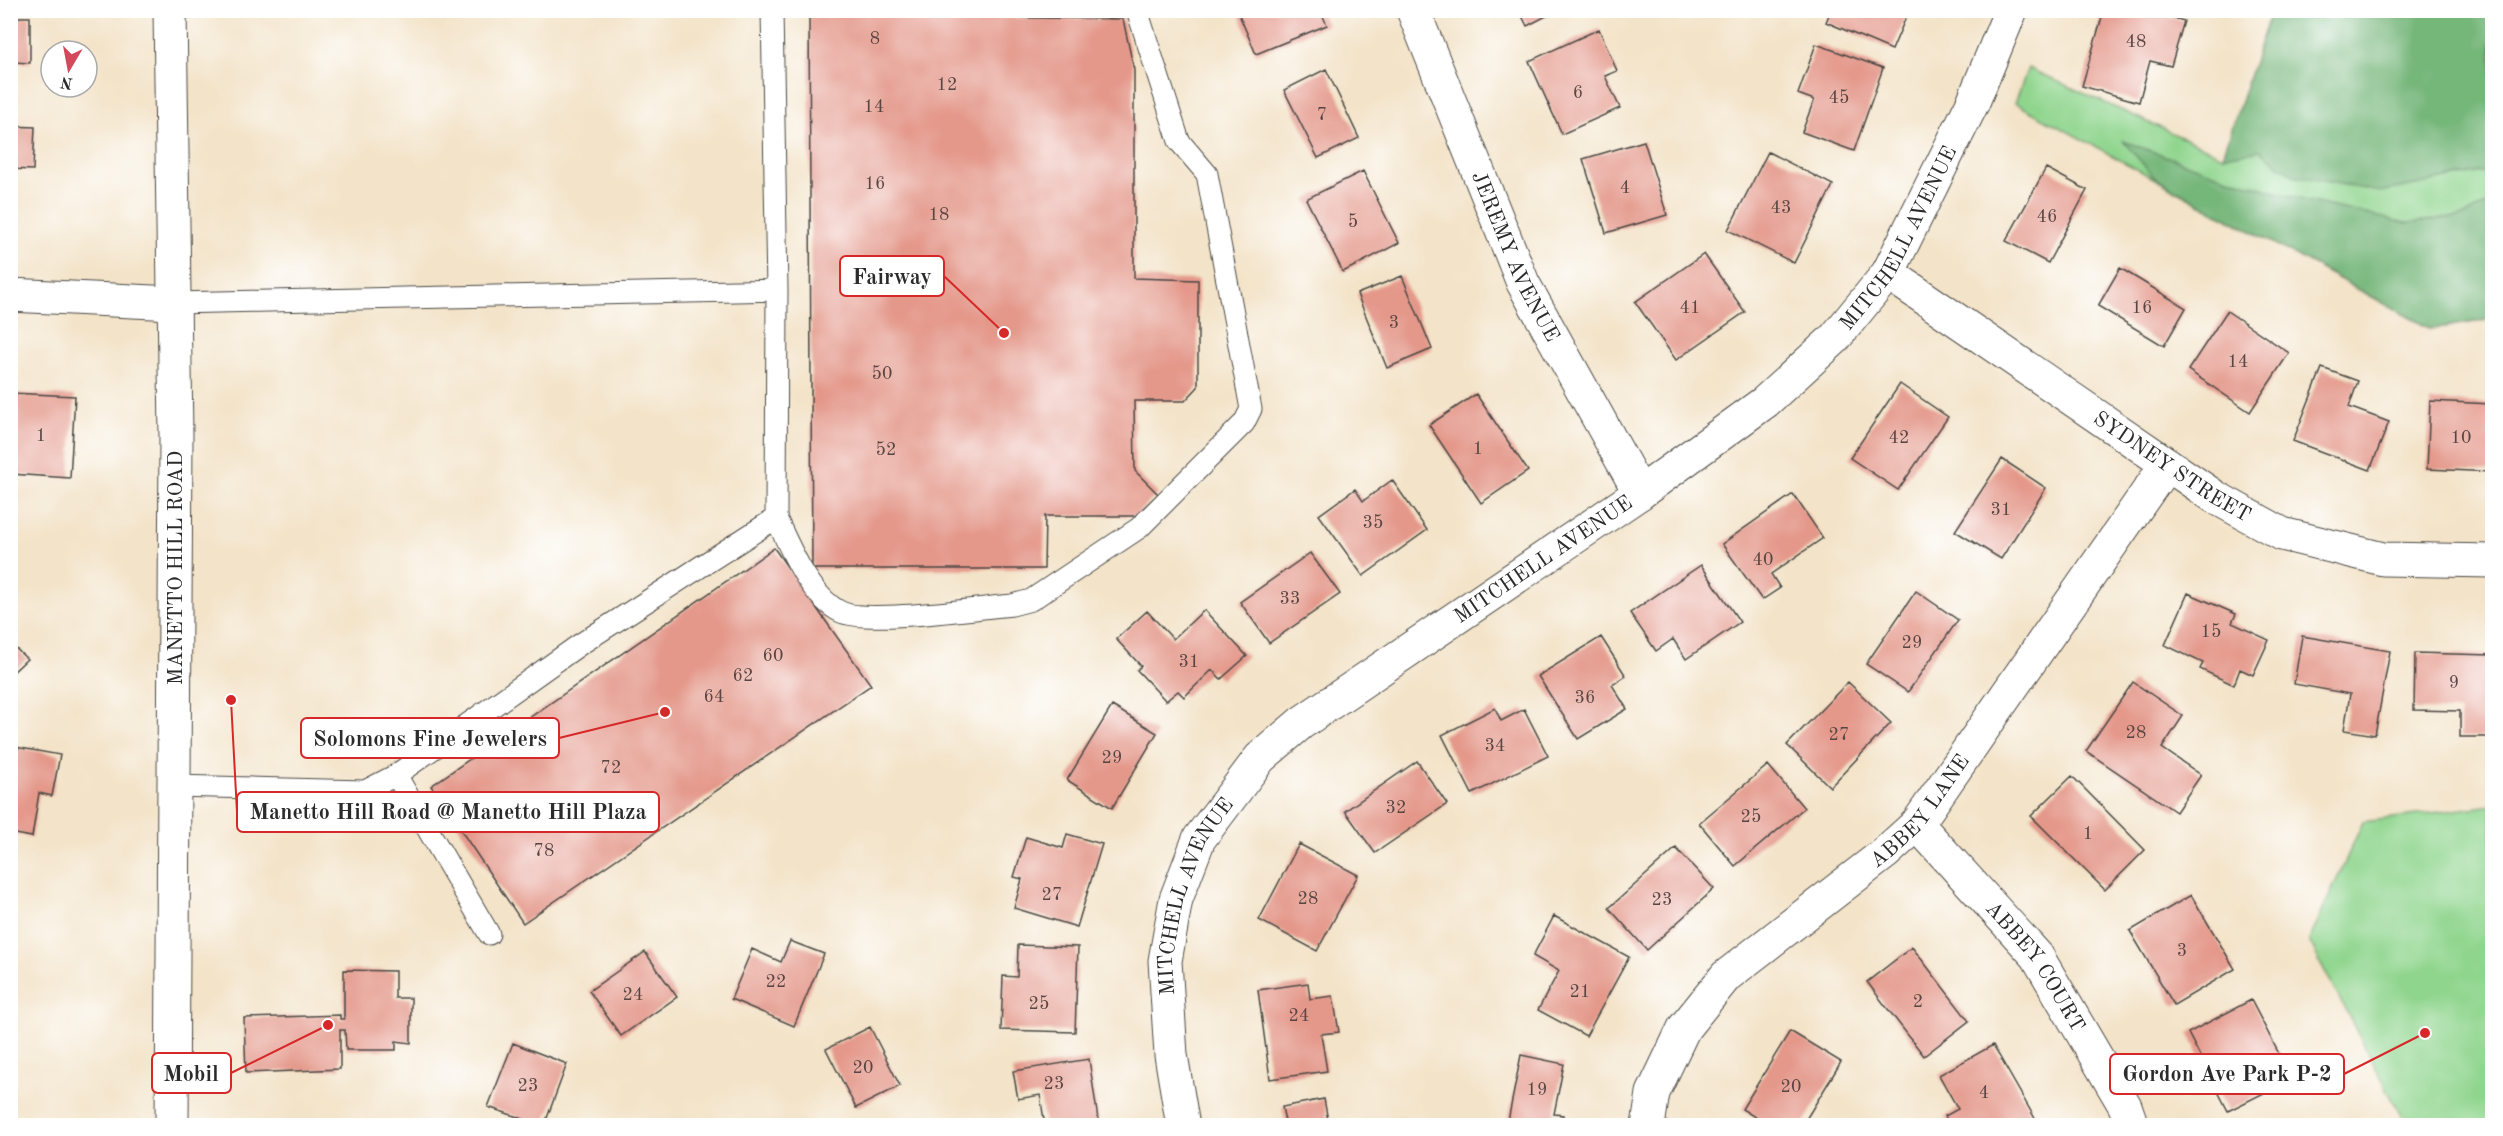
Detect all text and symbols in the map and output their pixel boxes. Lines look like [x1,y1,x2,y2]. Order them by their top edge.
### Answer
house number: 8 [870,30,880,48]
house number: 48 [2126,33,2146,51]
north arrow [39,39,99,99]
text: N [59,73,74,91]
house number: 12 [937,76,957,94]
house number: 6 [1573,84,1583,102]
house number: 45 [1829,89,1849,107]
house number: 14 [864,98,884,116]
house number: 7 [1317,106,1327,124]
street label: MITCHELL AVENUE [1837,143,1961,335]
street label: JEREMY AVENUE [1467,169,1562,346]
house number: 16 [865,175,885,193]
house number: 4 [1620,179,1630,197]
house number: 43 [1771,199,1791,217]
house number: 18 [929,206,949,224]
house number: 46 [2037,208,2057,226]
house number: 5 [1348,213,1358,231]
callout: Fairway [840,256,944,296]
text: Fairway [852,267,932,289]
house number: 41 [1680,299,1700,317]
house number: 16 [2132,299,2152,317]
house number: 3 [1389,314,1399,332]
house number: 14 [2228,353,2248,371]
house number: 50 [872,365,892,383]
street label: SYDNEY STREET [2089,408,2254,527]
house number: 1 [36,427,46,445]
house number: 42 [1889,429,1909,447]
house number: 10 [2451,429,2471,447]
house number: 1 [1473,440,1483,458]
house number: 52 [876,441,896,459]
street label: MANETTO HILL ROAD [166,451,187,685]
street label: MITCHELL AVENUE [1451,492,1637,628]
house number: 31 [1991,501,2011,519]
house number: 35 [1363,514,1383,532]
house number: 40 [1753,551,1773,569]
house number: 33 [1280,590,1300,608]
house number: 15 [2201,623,2221,641]
house number: 29 [1902,634,1922,652]
house number: 60 [763,647,783,665]
house number: 31 [1179,653,1199,671]
house number: 62 [733,667,753,685]
house number: 9 [2449,674,2459,692]
house number: 64 [704,688,724,706]
house number: 36 [1575,689,1595,707]
callout: Solomons Fine Jewelers [301,718,559,758]
house number: 28 [2126,724,2146,742]
house number: 27 [1829,726,1849,744]
text: Solomons Fine Jewelers [313,729,547,751]
house number: 34 [1485,737,1505,755]
house number: 29 [1102,749,1122,767]
street label: ABBEY LANE [1867,751,1974,872]
house number: 72 [601,759,621,777]
callout: Manetto Hill Road @ Manetto Hill Plaza [237,792,659,832]
street label: MITCHELL AVENUE [1156,795,1238,996]
house number: 32 [1386,799,1406,817]
text: Manetto Hill Road @ Manetto Hill Plaza [249,802,647,824]
house number: 25 [1741,808,1761,826]
house number: 1 [2083,825,2093,843]
house number: 78 [534,842,554,860]
house number: 27 [1042,886,1062,904]
house number: 28 [1298,890,1318,908]
house number: 23 [1652,891,1672,909]
street label: ABBEY COURT [1981,898,2088,1036]
house number: 3 [2177,942,2187,960]
house number: 22 [766,973,786,991]
house number: 21 [1570,983,1590,1001]
house number: 24 [623,986,643,1004]
house number: 2 [1913,993,1923,1011]
house number: 25 [1029,995,1049,1013]
house number: 24 [1289,1007,1309,1025]
callout: Mobil [152,1053,231,1093]
callout: Gordon Ave Park P-2 [2110,1054,2344,1094]
house number: 20 [853,1059,873,1077]
text: Mobil [163,1064,219,1086]
text: Gordon Ave Park P-2 [2122,1064,2332,1086]
house number: 23 [1044,1075,1064,1093]
house number: 23 [518,1077,538,1095]
house number: 20 [1781,1078,1801,1096]
house number: 19 [1527,1081,1547,1099]
house number: 4 [1979,1084,1989,1102]

